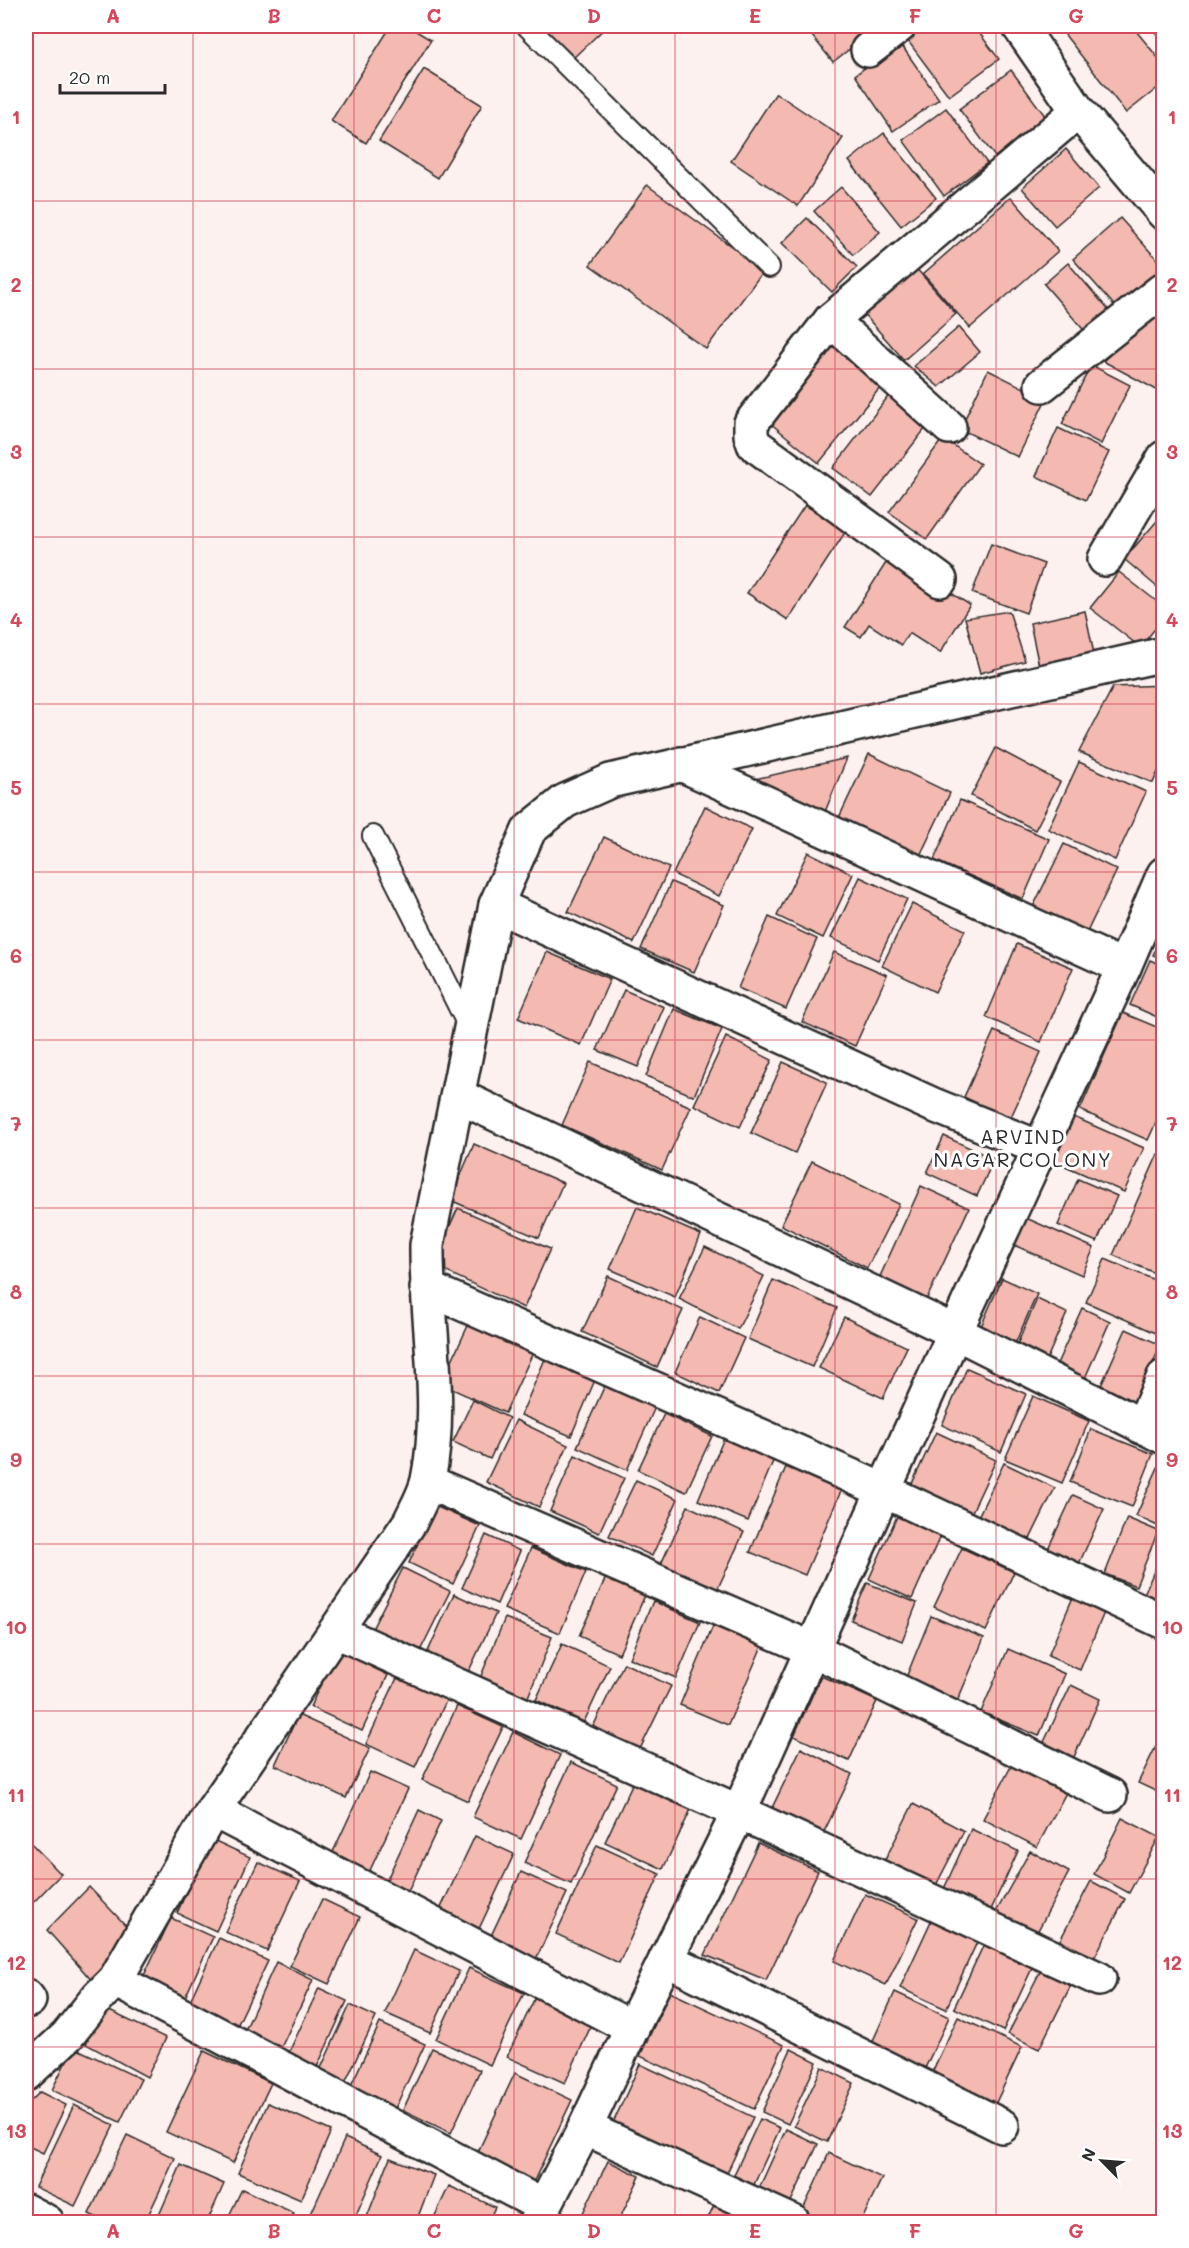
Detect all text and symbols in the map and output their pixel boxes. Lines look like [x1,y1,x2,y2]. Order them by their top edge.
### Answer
text: A [106,2,120,28]
text: B [267,2,281,28]
text: C [427,2,442,28]
text: D [587,2,601,28]
text: E [749,2,761,28]
text: F [909,2,922,28]
text: G [1068,2,1084,28]
scale bar [60,57,165,95]
text: 20 m [69,65,110,89]
text: 1 [12,103,20,129]
text: 1 [1168,103,1176,129]
text: 2 [10,271,22,297]
text: 2 [1166,271,1178,297]
text: 3 [10,438,22,464]
text: 3 [1166,438,1178,464]
text: 4 [10,606,23,632]
text: 4 [1166,606,1179,632]
text: 5 [10,774,22,800]
text: 5 [1166,774,1178,800]
text: 6 [10,942,22,968]
text: 6 [1166,942,1178,968]
text: 7 [10,1110,22,1136]
text: 7 [1166,1110,1178,1136]
district label: ARVIND NAGAR COLONY [934,1123,1112,1172]
text: 8 [10,1278,22,1304]
text: 8 [1166,1278,1178,1304]
text: 9 [10,1446,22,1472]
text: 9 [1166,1446,1178,1472]
text: 10 [5,1613,27,1639]
text: 10 [1161,1613,1183,1639]
text: 11 [7,1781,25,1807]
text: 11 [1163,1781,1181,1807]
text: 12 [6,1949,26,1975]
text: 12 [1162,1949,1182,1975]
text: 13 [6,2117,26,2143]
text: 13 [1162,2117,1182,2143]
north arrow [1072,2131,1132,2191]
text: N [1076,2145,1100,2164]
text: A [106,2217,120,2243]
text: B [267,2217,281,2243]
text: C [427,2217,442,2243]
text: D [587,2217,601,2243]
text: E [749,2217,761,2243]
text: F [909,2217,922,2243]
text: G [1068,2217,1084,2243]

